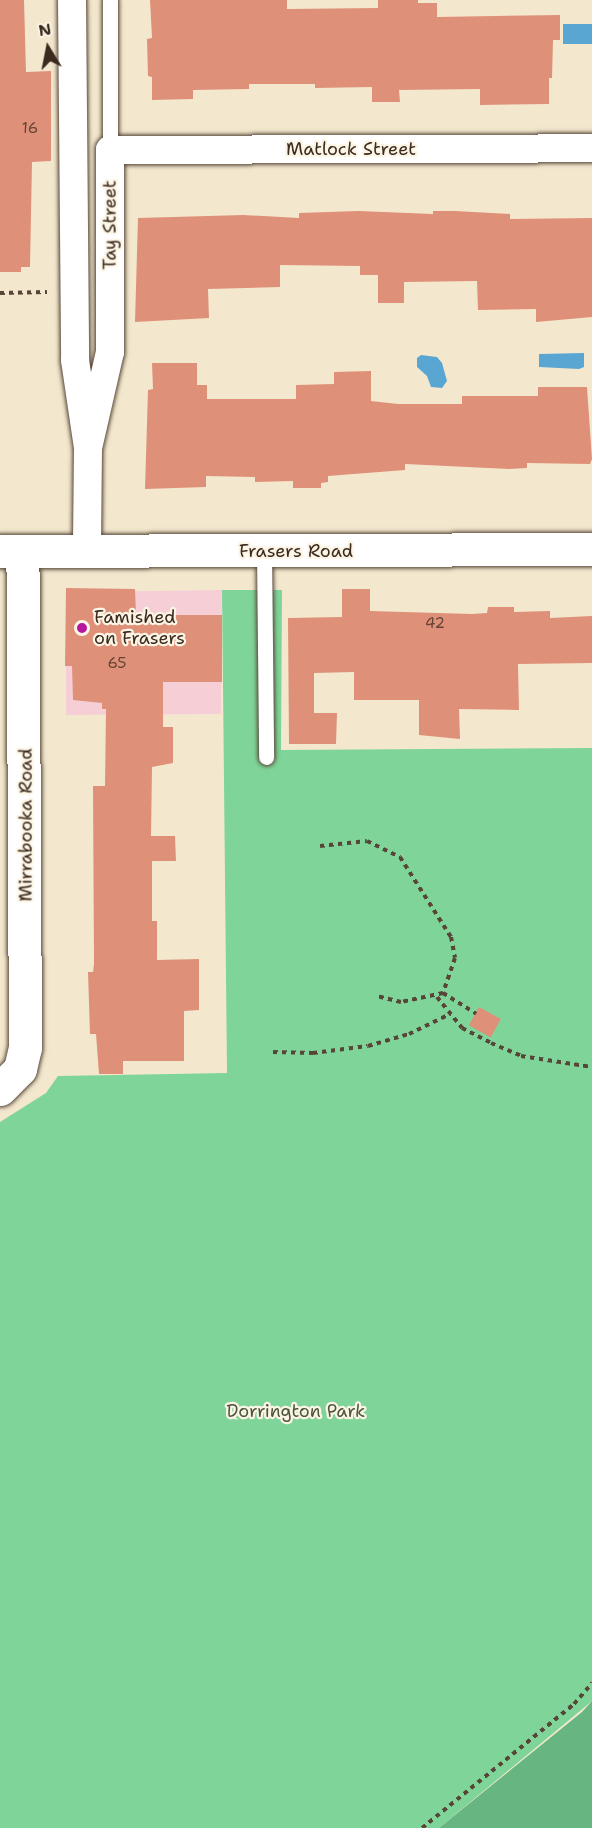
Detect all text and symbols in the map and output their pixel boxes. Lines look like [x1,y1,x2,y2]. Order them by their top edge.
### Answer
north arrow [18,18,78,78]
text: N [37,18,53,41]
house number: 16 [22,120,38,138]
street label: Matlock Street [286,138,416,160]
street label: Tay Street [99,180,121,270]
street label: Frasers Road [239,540,353,562]
place label: Famished on Frasers [94,607,185,650]
house number: 42 [425,615,445,633]
marker: Famished on Frasers [75,621,89,635]
house number: 65 [107,655,127,673]
street label: Mirrabooka Road [15,748,37,902]
park label: Dorrington Park [227,1400,365,1422]

